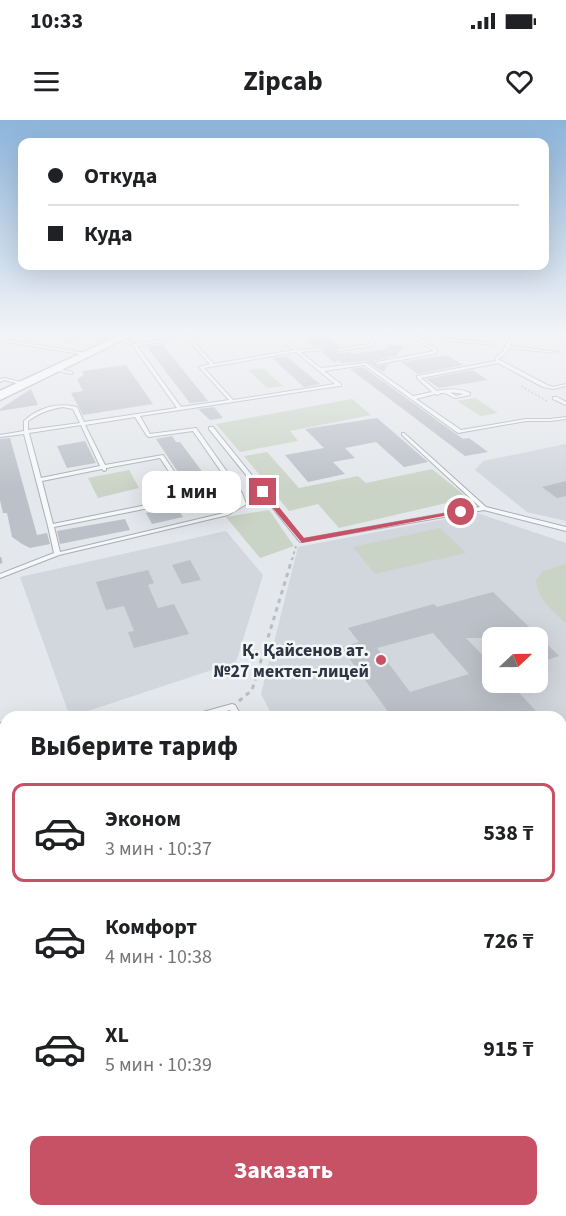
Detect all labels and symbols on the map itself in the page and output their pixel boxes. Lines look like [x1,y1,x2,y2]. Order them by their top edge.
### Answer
callout: 1 мин [143,471,242,513]
route end [249,478,276,505]
route start [447,498,474,525]
north arrow [482,627,548,693]
place label: Қ. Қайсенов ат. №27 мектеп-лицей [213,638,369,684]
marker: Қ. Қайсенов ат. №27 мектеп-лицей [374,653,388,667]

